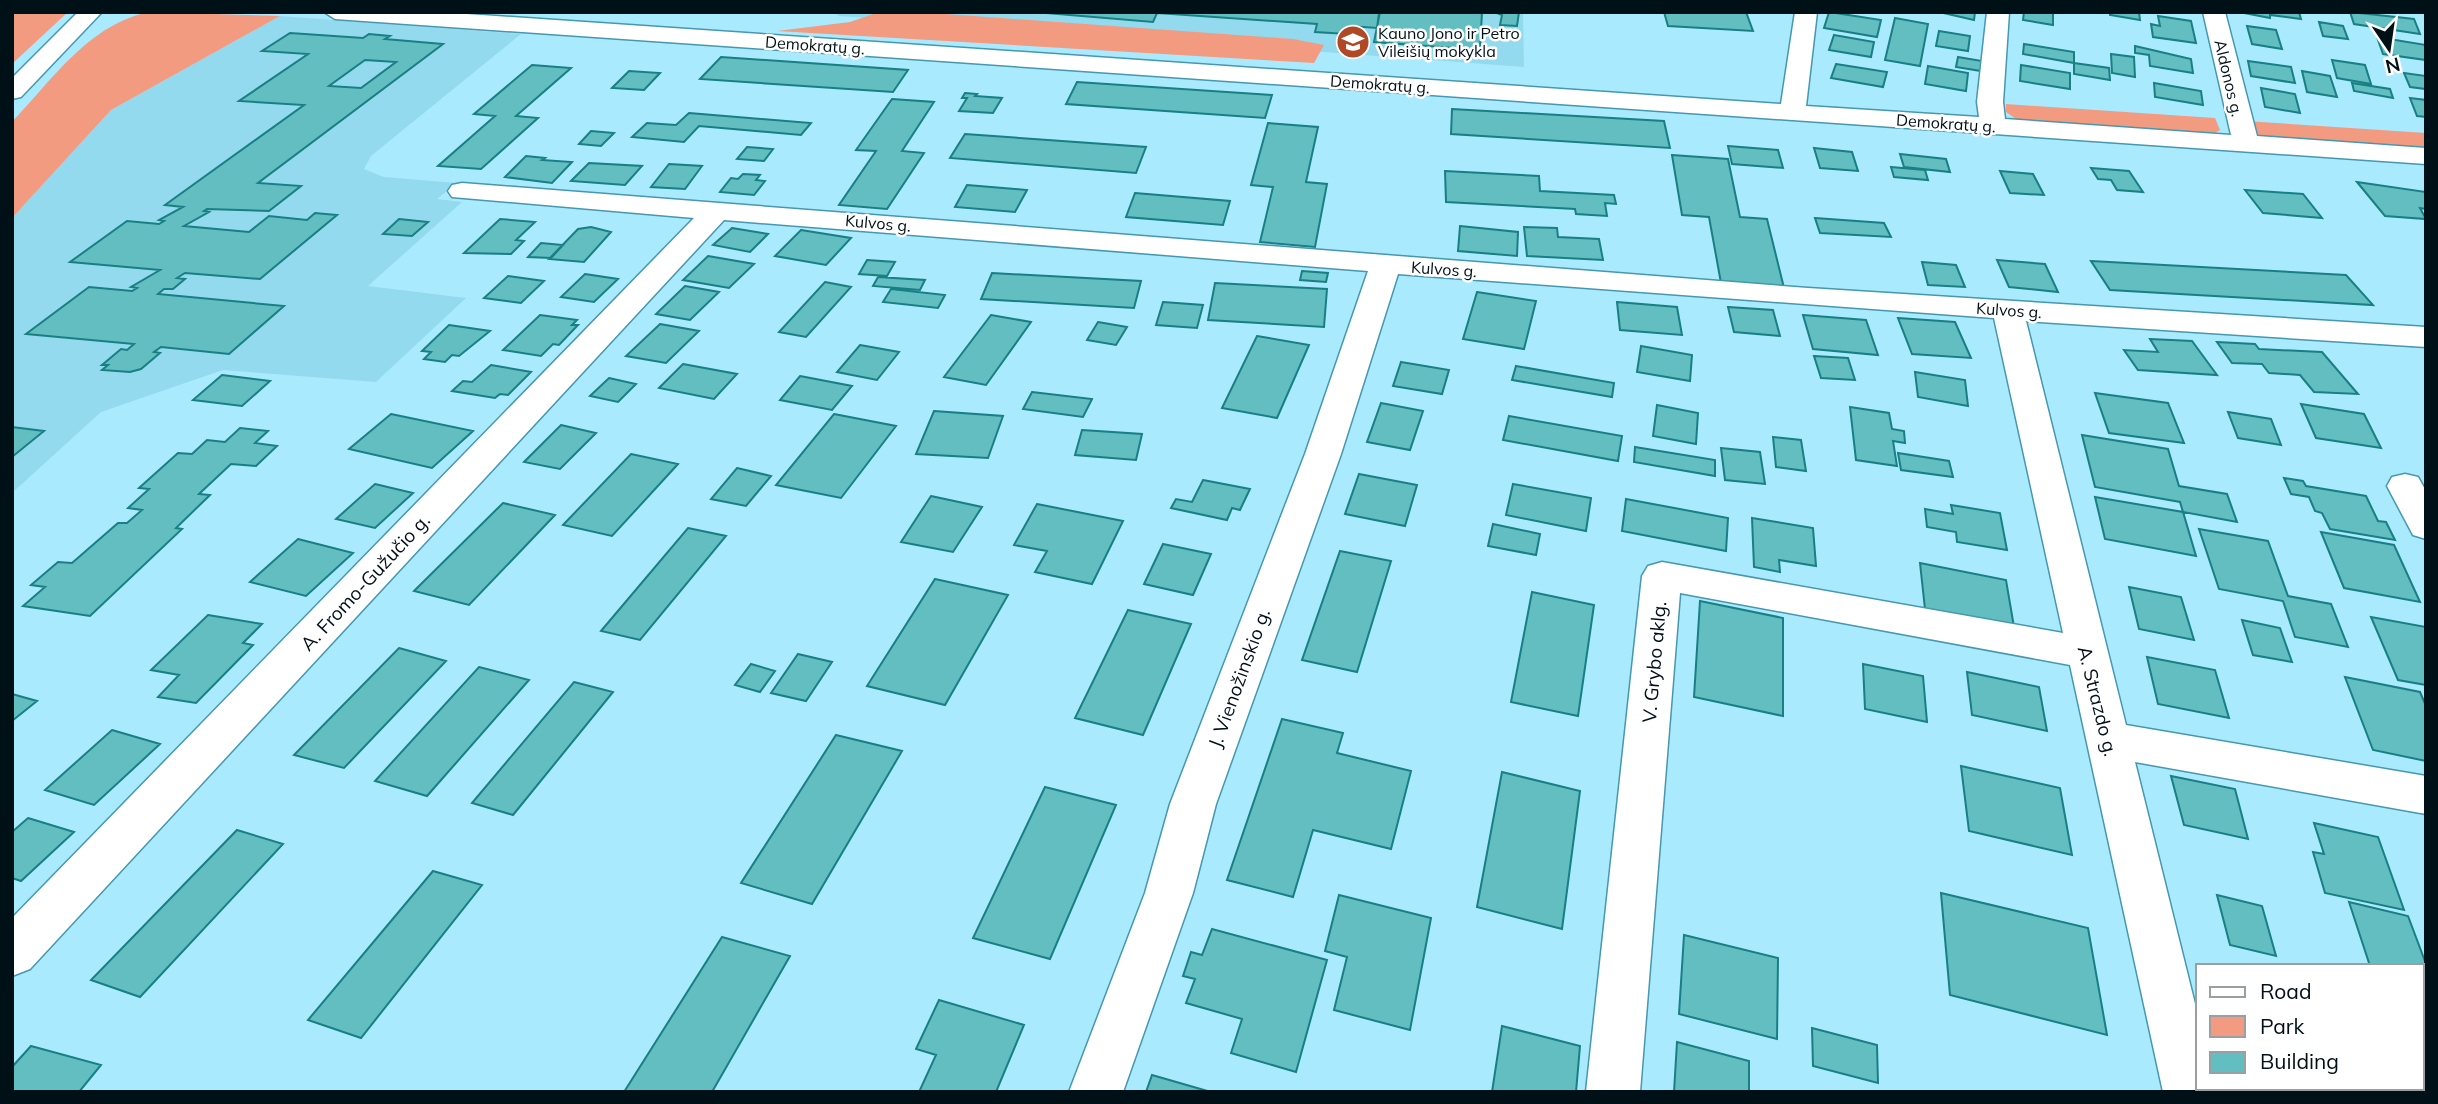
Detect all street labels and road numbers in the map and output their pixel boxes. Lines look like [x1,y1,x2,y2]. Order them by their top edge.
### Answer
street label: Demokratų g. [765,32,865,58]
street label: Aldonos g. [2210,38,2248,118]
street label: Demokratų g. [1330,71,1430,97]
street label: Demokratų g. [1896,110,1996,136]
street label: Kulvos g. [844,210,912,236]
street label: Kulvos g. [1410,257,1478,281]
street label: Kulvos g. [1975,298,2043,322]
street label: A. Fromo-Gužučio g. [295,508,435,656]
street label: V. Grybo aklg. [1637,600,1671,724]
street label: J. Vienožinskio g. [1203,605,1275,751]
street label: A. Strazdo g. [2073,643,2123,759]

